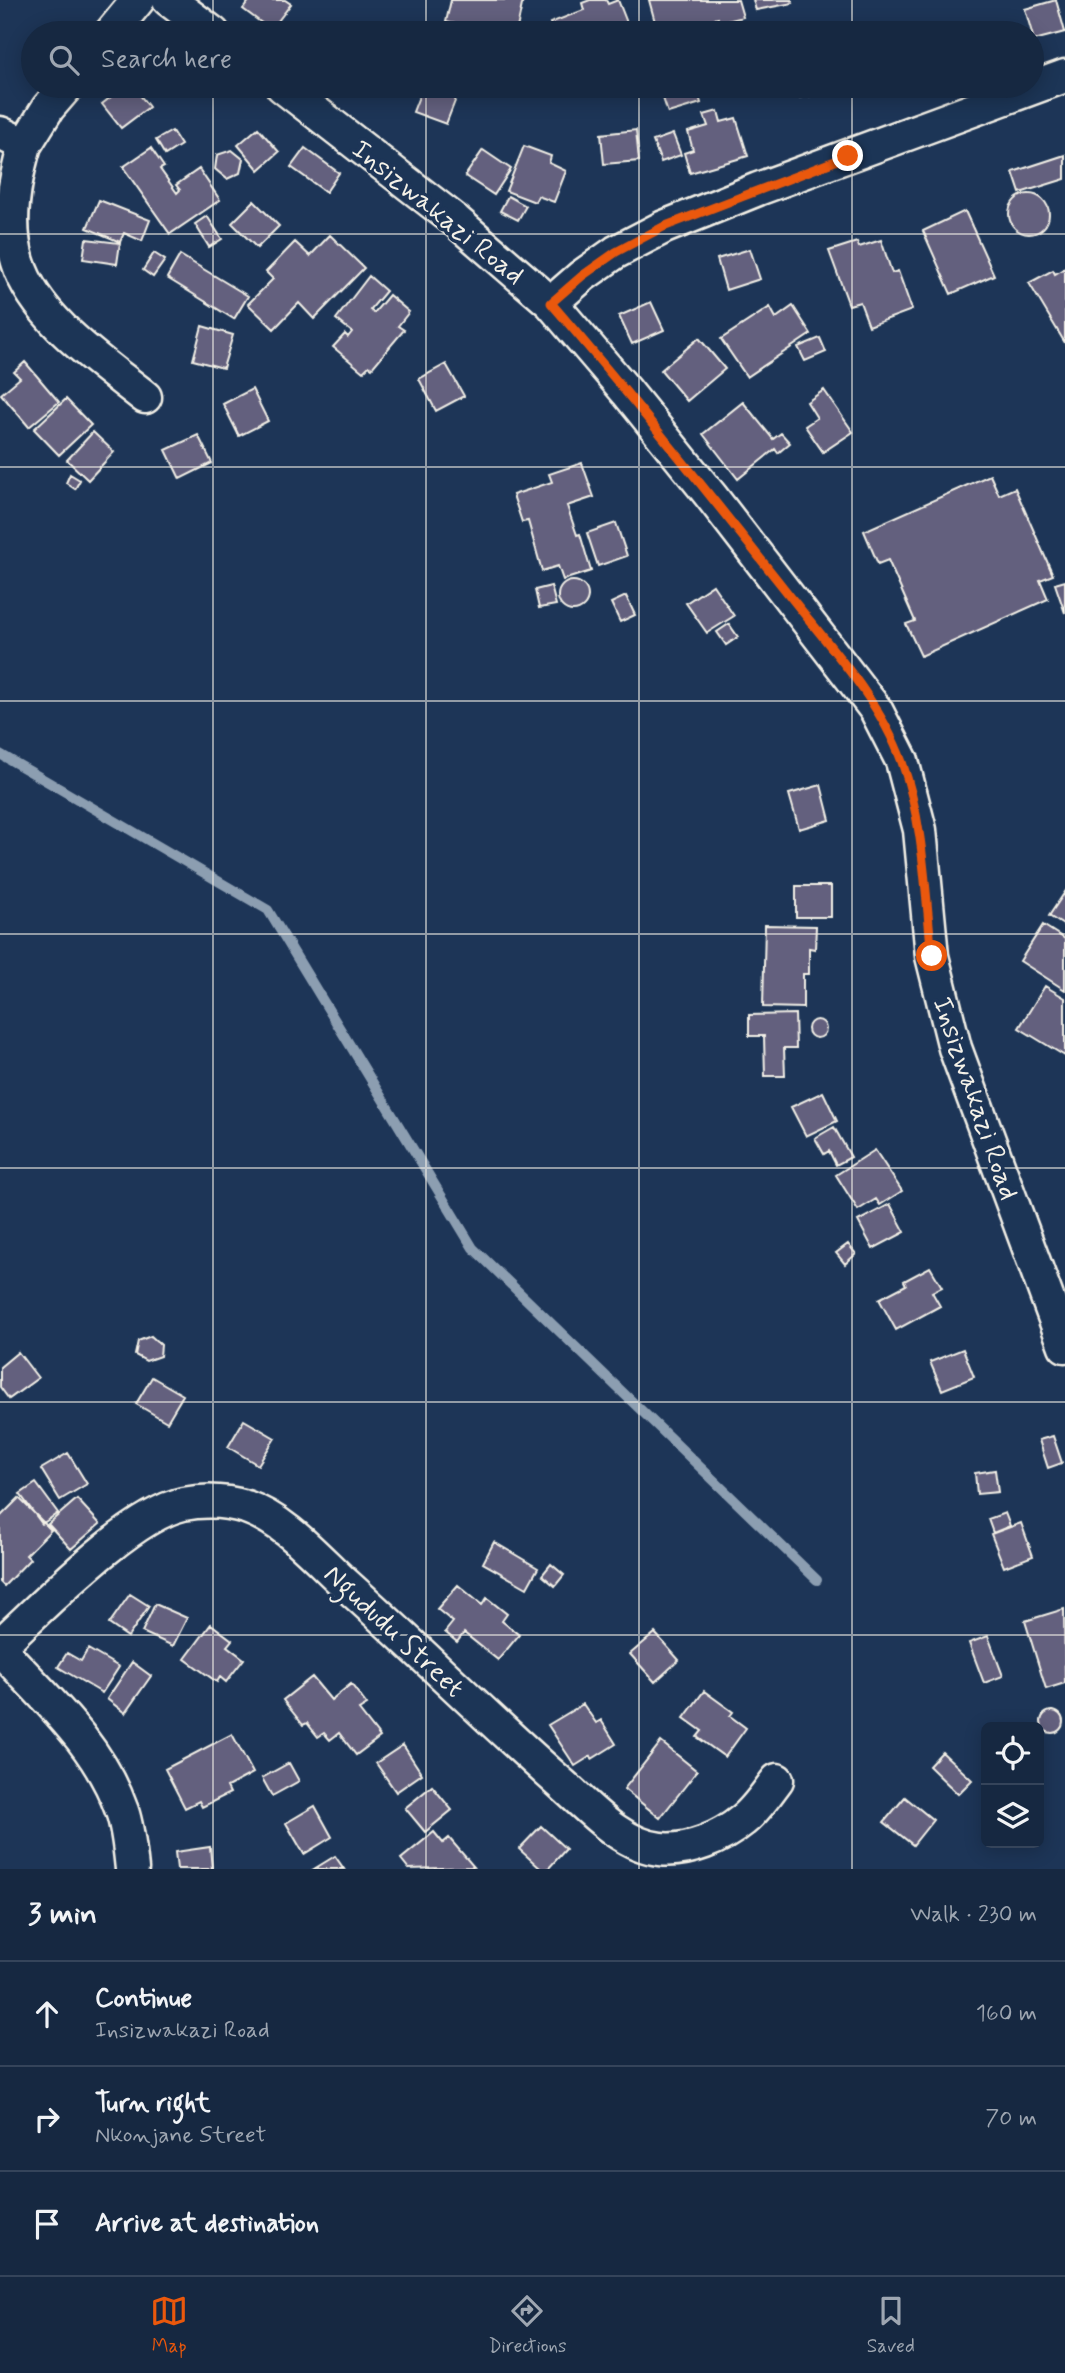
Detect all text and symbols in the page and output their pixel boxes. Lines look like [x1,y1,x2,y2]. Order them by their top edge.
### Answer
search box [21,21,1044,98]
icon: search [45,41,83,79]
text: Search here [101,43,232,77]
street label: Insizwakazi Road [343,132,532,294]
route end [832,140,863,171]
route start [916,940,947,971]
street label: Insizwakazi Road [923,992,1027,1205]
street label: Ngududu Street [313,1557,472,1709]
map controls [981,1722,1044,1848]
button: locate [981,1722,1044,1785]
button: layers [981,1785,1044,1848]
text: 3 min [28,1895,97,1934]
text: Walk · 230 m [910,1900,1037,1930]
text: Continue [95,1982,192,2016]
icon: ahead [28,1995,66,2033]
text: 160 m [976,1999,1037,2029]
text: Insizwakazi Road [95,2016,269,2046]
text: Turn right [95,2087,211,2121]
icon: right [28,2100,66,2138]
text: 70 m [985,2104,1037,2134]
text: Nkonjane Street [95,2121,266,2151]
icon: arrive [28,2205,66,2243]
text: Arrive at destination [95,2207,319,2241]
tab: Map [150,2292,188,2359]
tab: Directions [488,2292,567,2359]
tab: Saved [867,2292,915,2359]

